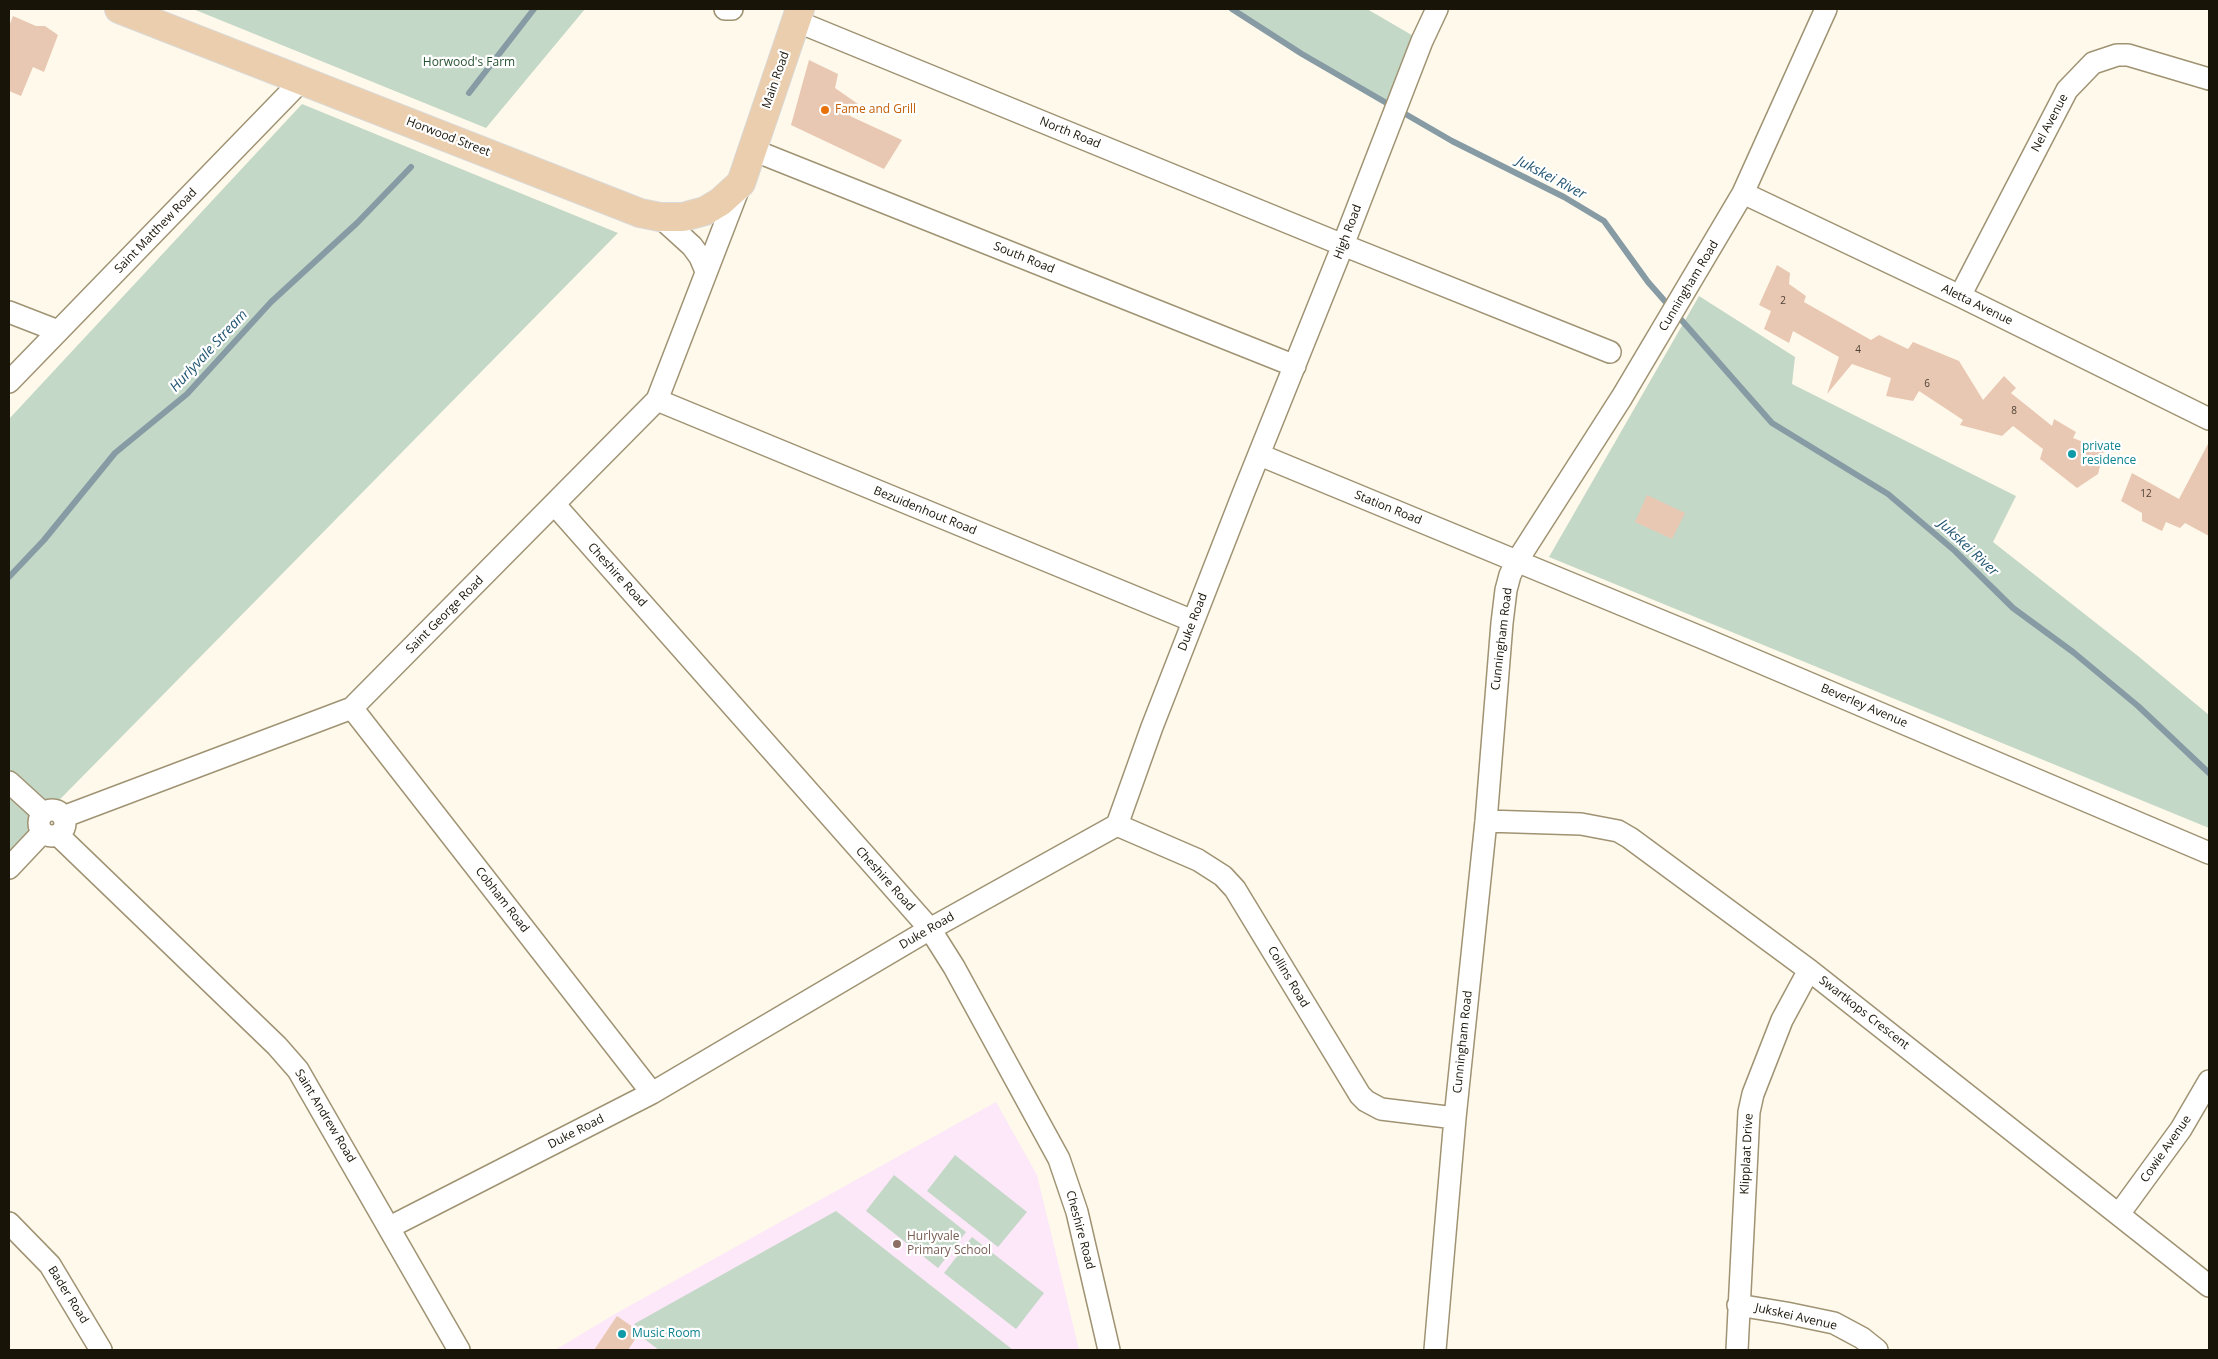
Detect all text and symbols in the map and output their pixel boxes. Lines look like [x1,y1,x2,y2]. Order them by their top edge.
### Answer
street label: Main Road [759,49,793,111]
park label: Horwood's Farm [423,56,515,70]
street label: Nel Avenue [2029,91,2071,155]
place label: Fame and Grill [835,103,916,117]
marker: Fame and Grill [819,104,831,116]
street label: Horwood Street [404,114,492,160]
street label: North Road [1037,114,1103,152]
water label: Jukskei River [1513,153,1589,203]
street label: Saint Matthew Road [112,186,200,276]
street label: High Road [1331,203,1365,261]
street label: Cunningham Road [1656,238,1722,334]
street label: South Road [991,239,1057,277]
street label: Aletta Avenue [1939,282,2015,328]
house number: 2 [1780,295,1786,307]
water label: Hurlyvale Stream [167,307,251,395]
house number: 4 [1855,344,1861,356]
house number: 6 [1924,378,1930,390]
house number: 8 [2011,405,2017,417]
place label: private residence [2082,440,2136,468]
marker: private residence [2066,448,2078,460]
street label: Bezuidenhout Road [871,484,979,538]
street label: Station Road [1352,488,1424,528]
house number: 12 [2140,488,2152,500]
water label: Jukskei River [1934,516,2002,580]
street label: Cheshire Road [584,540,650,610]
street label: Saint George Road [403,573,487,657]
street label: Cunningham Road [1489,587,1515,691]
street label: Duke Road [1175,591,1211,653]
street label: Beverley Avenue [1818,681,1910,731]
street label: Cheshire Road [852,844,918,914]
street label: Cobham Road [472,864,532,936]
street label: Duke Road [897,910,957,952]
street label: Collins Road [1264,944,1312,1010]
street label: Swartkops Crescent [1816,973,1912,1053]
street label: Cunningham Road [1450,990,1476,1094]
street label: Saint Andrew Road [292,1067,358,1165]
street label: Duke Road [546,1112,606,1152]
street label: Klipplaat Drive [1738,1113,1756,1195]
street label: Cowie Avenue [2138,1113,2194,1185]
street label: Cheshire Road [1063,1189,1097,1271]
place label: Hurlyvale Primary School [907,1230,991,1258]
marker: Hurlyvale Primary School [891,1238,903,1250]
street label: Bader Road [45,1264,91,1326]
street label: Jukskei Avenue [1754,1301,1838,1333]
place label: Music Room [632,1327,701,1341]
marker: Music Room [616,1328,628,1340]

